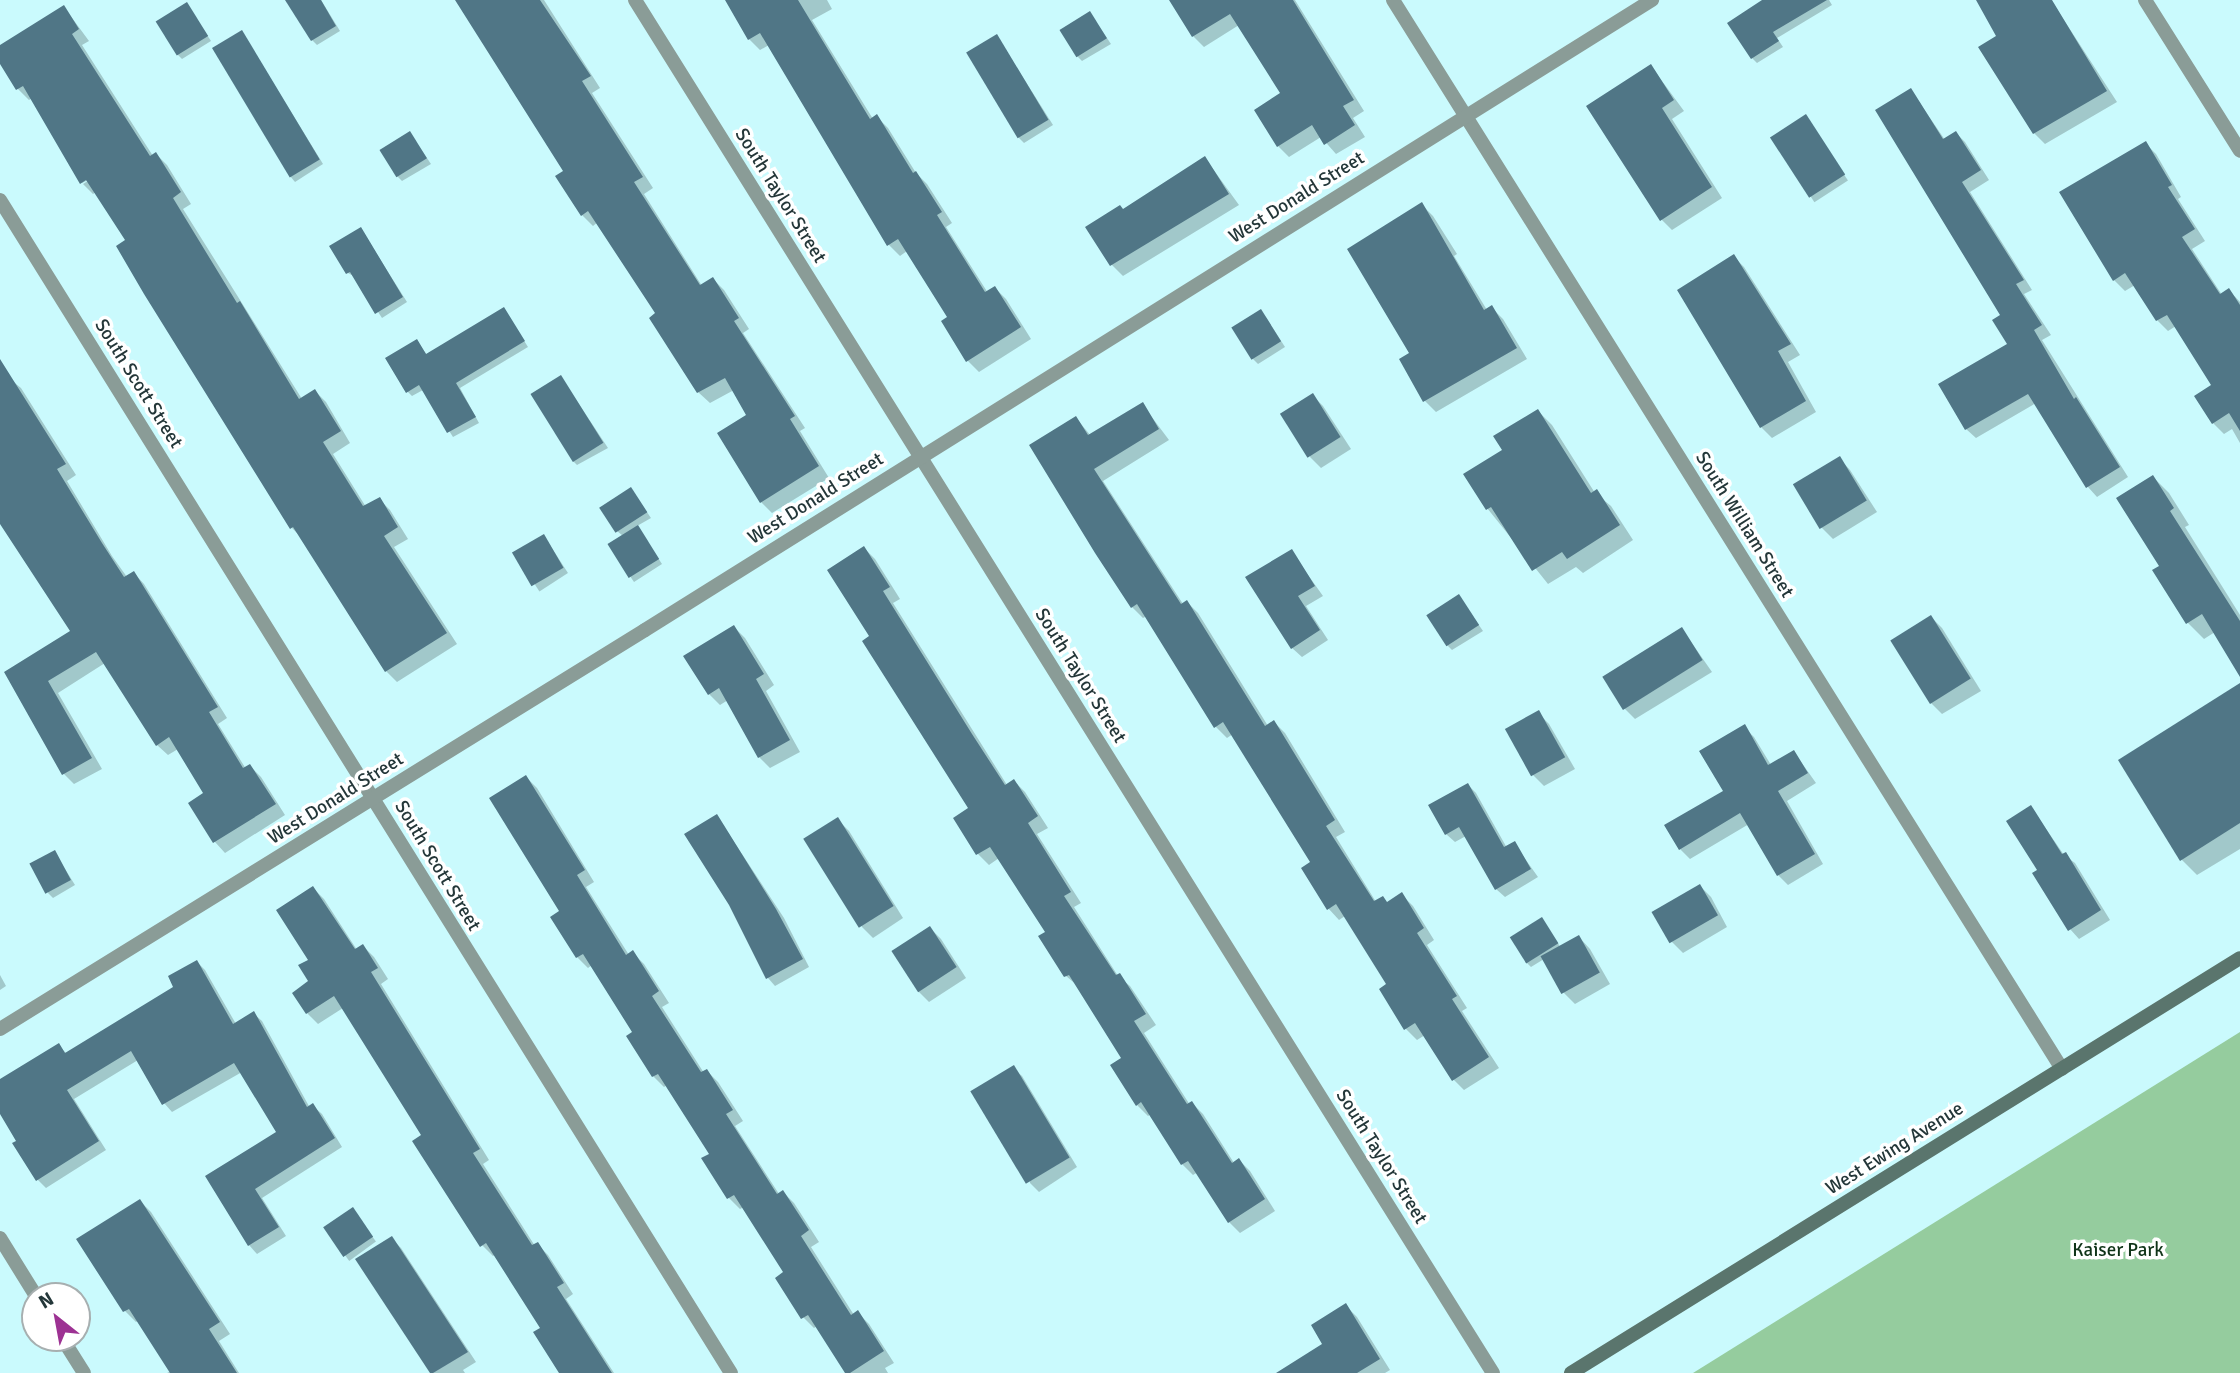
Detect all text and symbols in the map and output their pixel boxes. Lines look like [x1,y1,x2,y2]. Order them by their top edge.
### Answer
street label: South Taylor Street [729,125,831,267]
street label: West Donald Street [1225,147,1369,249]
street label: South Scott Street [89,315,187,453]
street label: West Donald Street [744,448,888,550]
street label: South William Street [1690,448,1798,602]
street label: South Taylor Street [1029,605,1131,747]
street label: West Donald Street [264,748,408,850]
street label: South Scott Street [389,797,485,935]
street label: South Taylor Street [1330,1086,1432,1228]
street label: West Ewing Avenue [1822,1098,1968,1200]
park label: Kaiser Park [2072,1240,2164,1262]
north arrow [21,1282,91,1352]
text: N [34,1287,58,1314]

